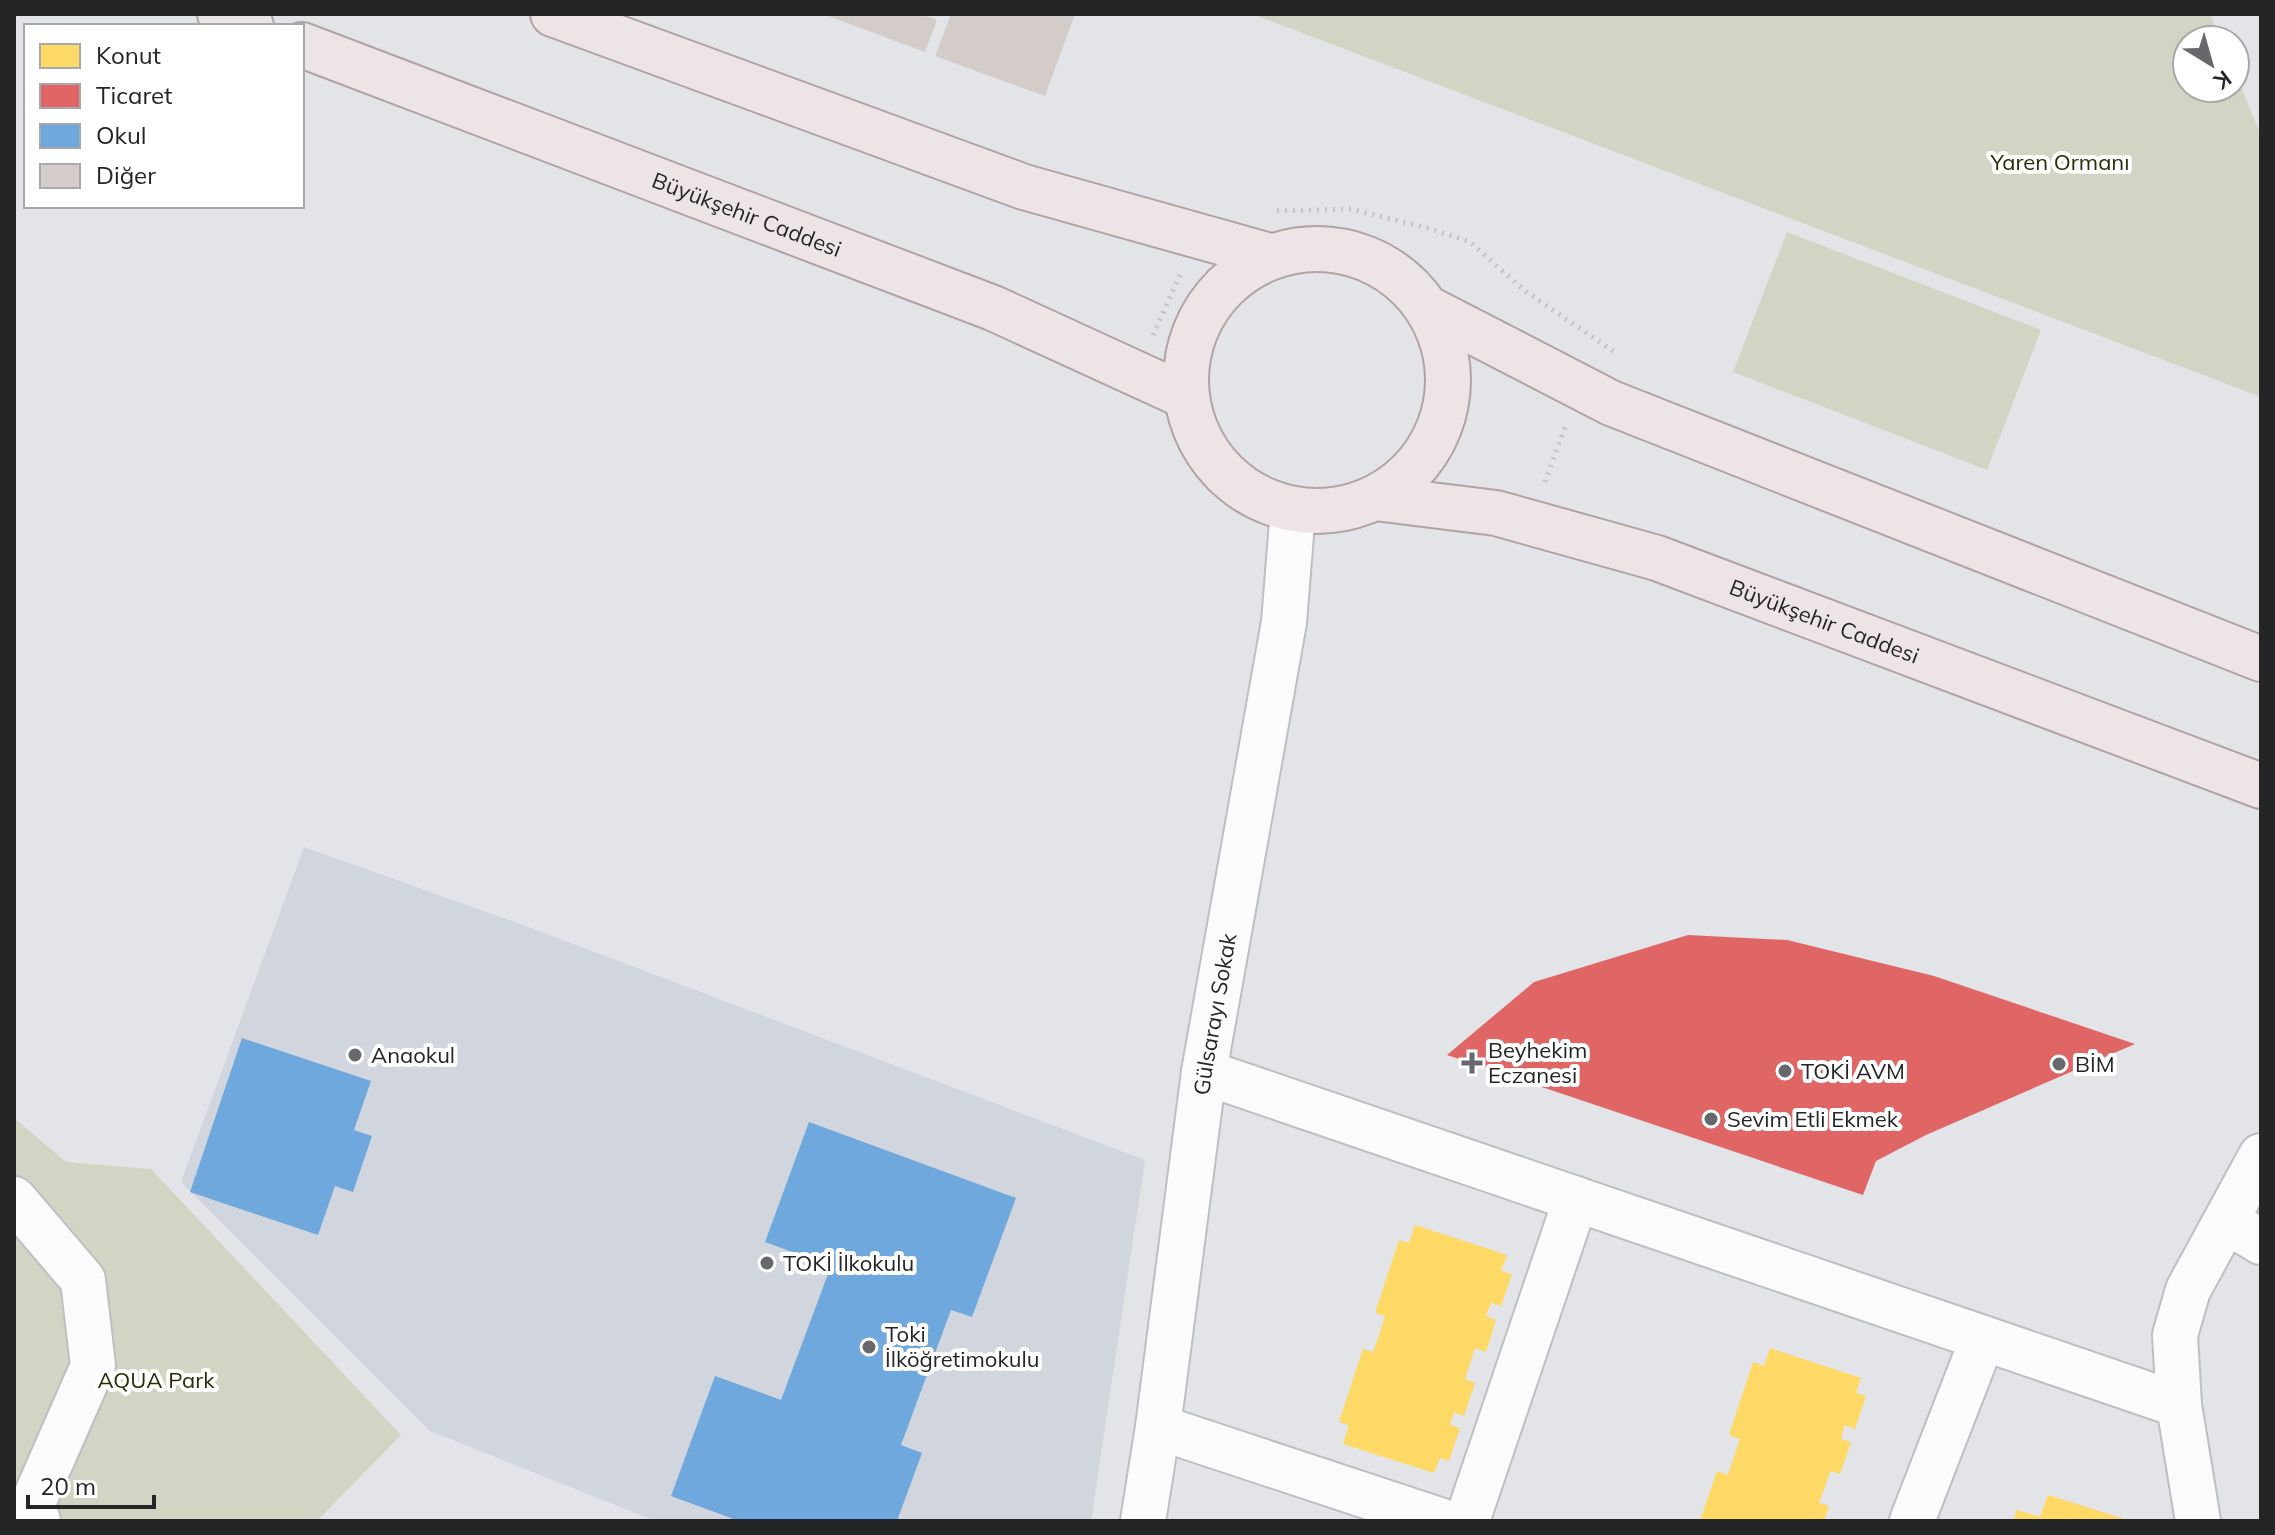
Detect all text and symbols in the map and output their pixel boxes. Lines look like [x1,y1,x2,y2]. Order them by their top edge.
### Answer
legend [24,24,304,208]
north arrow [2171,24,2251,104]
text: Konut [96,40,161,70]
text: K [2208,64,2237,96]
text: Ticaret [96,80,172,110]
text: Okul [96,120,146,150]
park label: Yaren Ormanı [1990,148,2129,176]
text: Diğer [96,160,156,190]
street label: Büyükşehir Caddesi [648,166,846,263]
street label: Büyükşehir Caddesi [1726,573,1923,670]
street label: Gülsarayı Sokak [1187,930,1243,1097]
place label: Beyhekim Eczanesi [1488,1036,1587,1089]
place label: Anaokul [371,1041,455,1069]
marker: Anaokul [346,1046,364,1064]
place label: BİM [2075,1050,2115,1078]
marker: Beyhekim Eczanesi [1463,1054,1481,1072]
marker: BİM [2050,1055,2068,1073]
place label: TOKİ AVM [1801,1057,1905,1085]
marker: TOKİ AVM [1776,1062,1794,1080]
place label: Sevim Etli Ekmek [1727,1105,1899,1133]
marker: Sevim Etli Ekmek [1702,1110,1720,1128]
place label: TOKİ İlkokulu [783,1249,914,1277]
marker: TOKİ İlkokulu [758,1254,776,1272]
place label: Toki İlköğretimokulu [885,1320,1039,1373]
marker: Toki İlköğretimokulu [860,1338,878,1356]
park label: AQUA Park [97,1366,215,1394]
scale bar [28,1459,154,1509]
text: 20 m [40,1471,96,1501]

